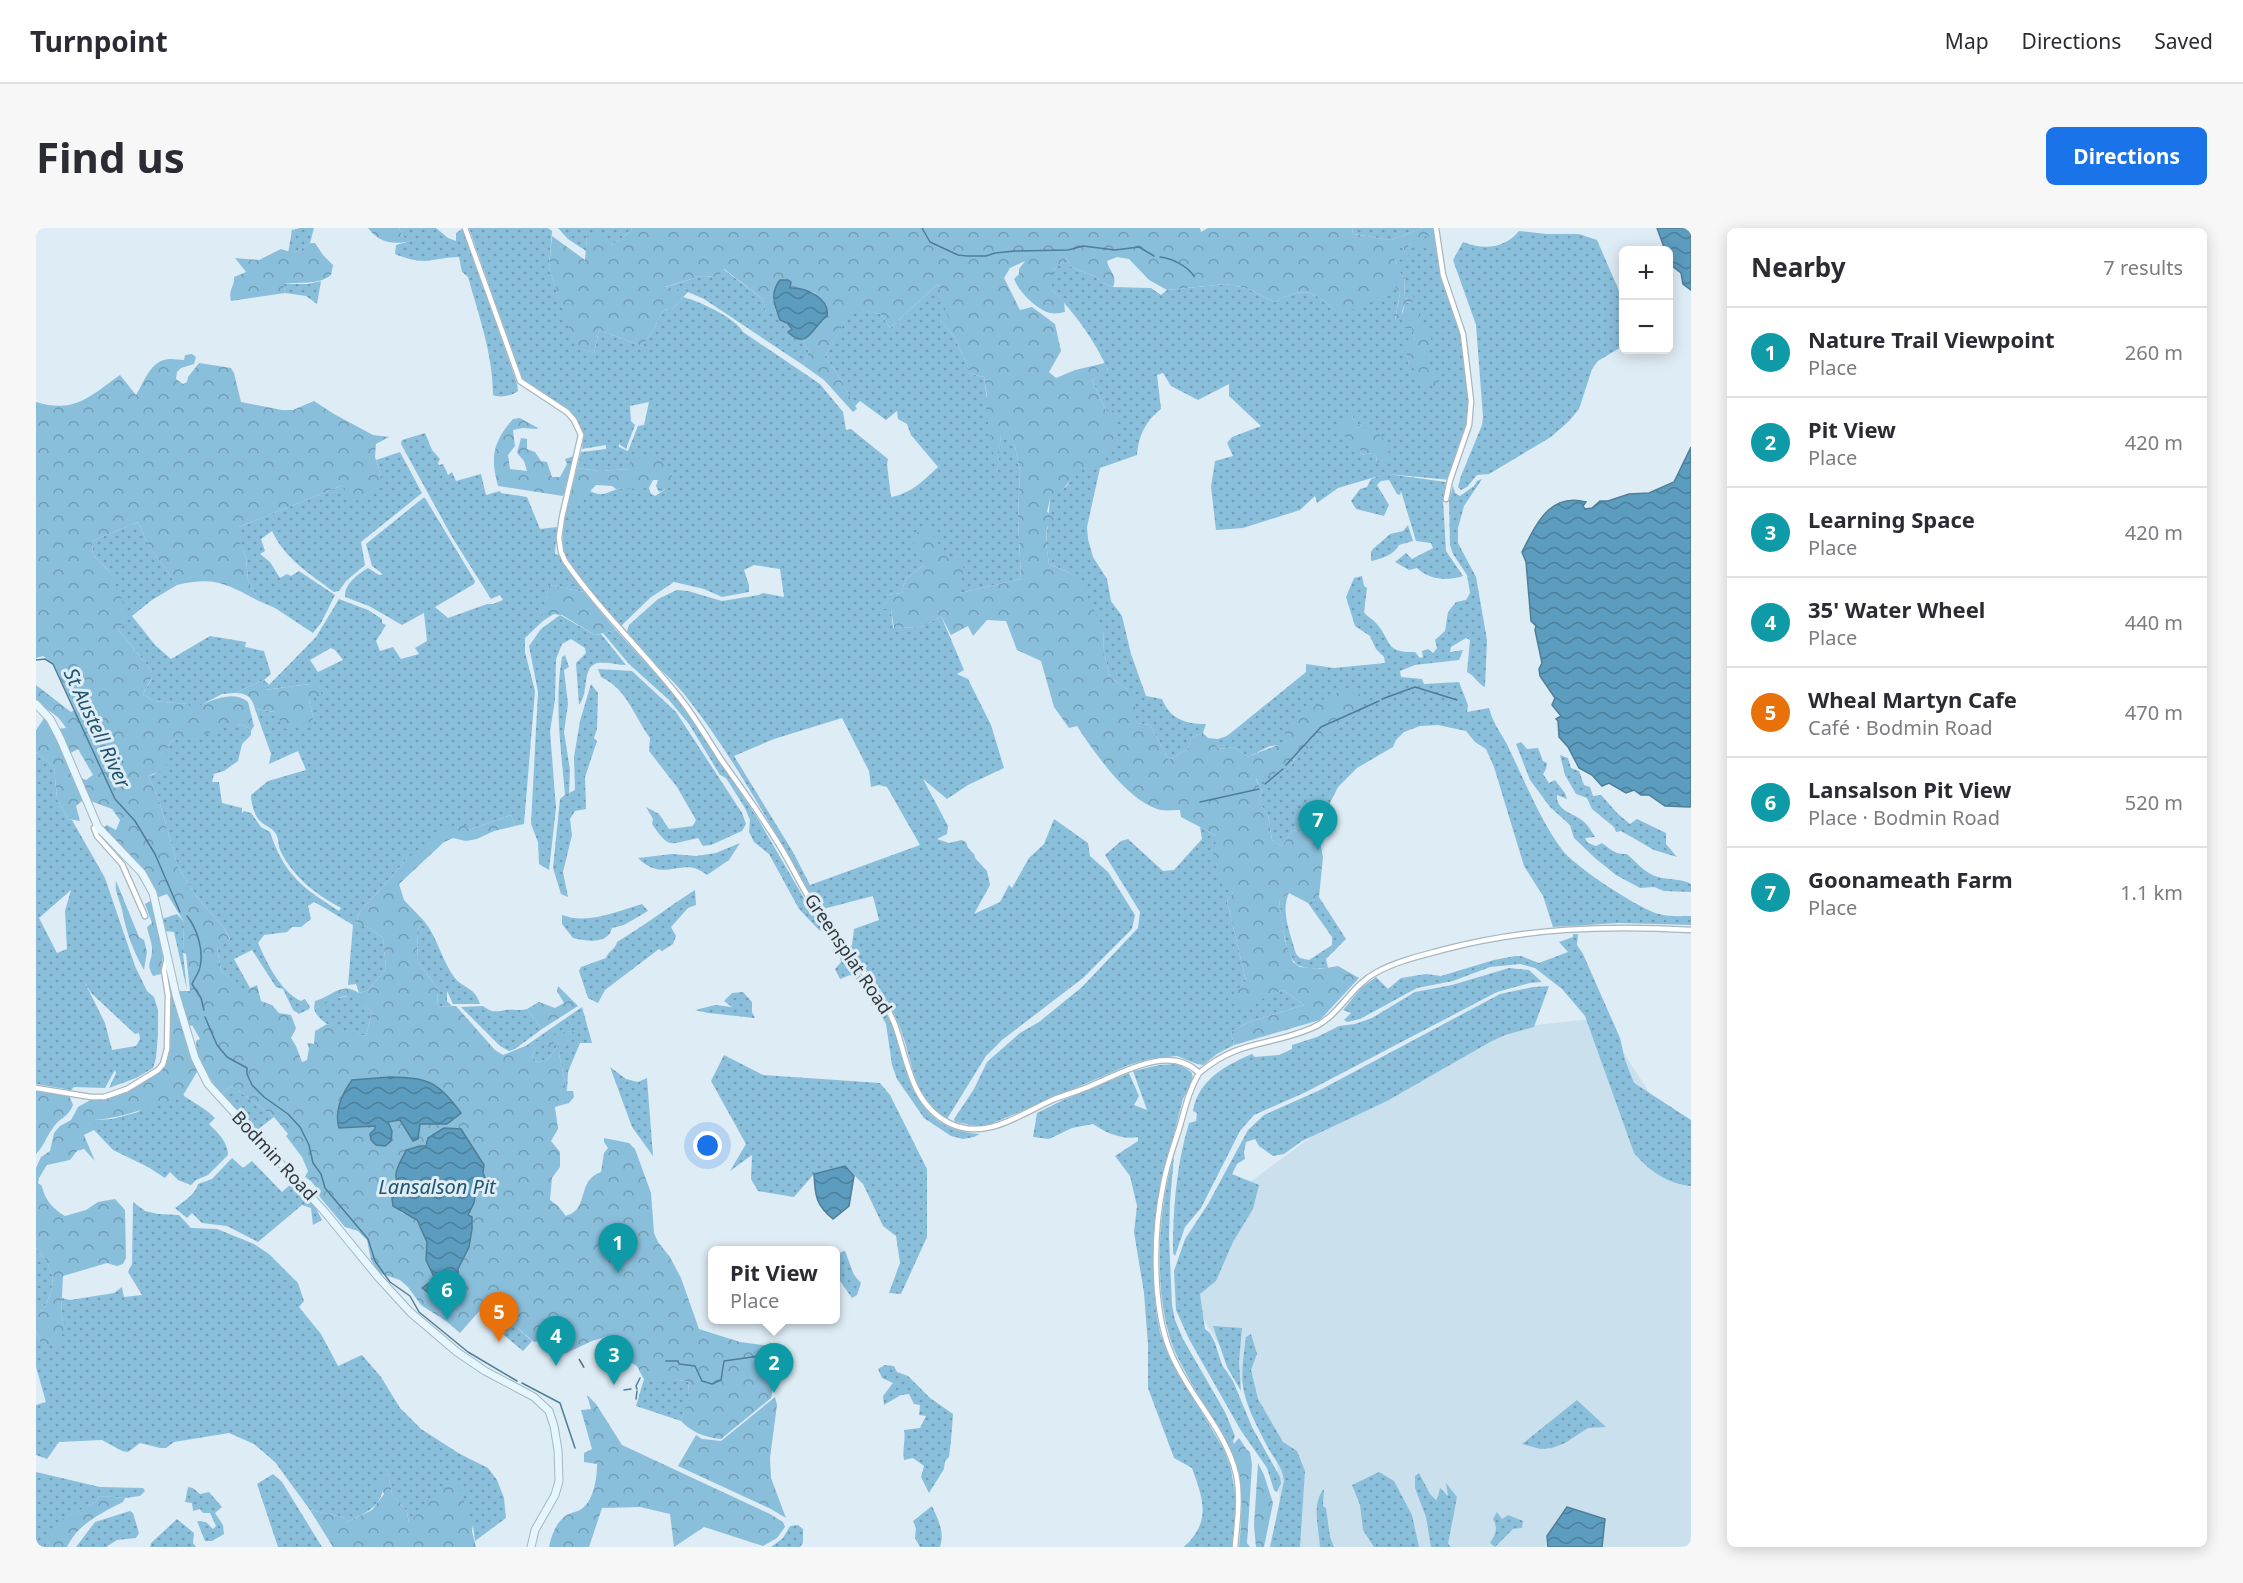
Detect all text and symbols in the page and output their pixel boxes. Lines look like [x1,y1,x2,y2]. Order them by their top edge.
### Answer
text: Turnpoint [30,22,168,60]
text: Map [1945,27,1989,55]
text: Directions [2022,27,2121,55]
text: Saved [2154,27,2213,55]
button: Directions [2046,127,2207,185]
text: Find us [36,128,185,185]
map controls [1619,246,1673,354]
button: + [1619,246,1673,300]
text: Nearby [1751,249,1846,285]
text: 7 results [2103,254,2183,281]
button: − [1619,300,1673,354]
text: Nature Trail Viewpoint [1808,324,2055,354]
text: 1 [1765,339,1776,366]
text: 260 m [2125,339,2183,366]
text: Place [1808,354,1857,381]
text: Pit View [1808,414,1896,444]
text: 2 [1765,429,1776,456]
text: 420 m [2125,429,2183,456]
text: Place [1808,444,1857,471]
text: Learning Space [1808,504,1975,534]
text: 3 [1765,519,1776,546]
text: 420 m [2125,519,2183,546]
text: Place [1808,534,1857,561]
text: 35' Water Wheel [1808,594,1985,624]
text: 4 [1765,609,1776,636]
text: 440 m [2125,609,2183,636]
text: Place [1808,624,1857,651]
water label: St Austell River [58,663,137,793]
text: Wheal Martyn Cafe [1808,684,2017,714]
text: 5 [1765,699,1776,726]
text: 470 m [2125,699,2183,726]
text: Café · Bodmin Road [1808,714,1993,741]
text: Lansalson Pit View [1808,774,2011,804]
text: 6 [1765,789,1776,816]
text: 520 m [2125,789,2183,816]
pin: 7 [1298,800,1338,850]
text: Place · Bodmin Road [1808,804,2000,831]
text: Goonameath Farm [1808,864,2013,894]
text: 7 [1765,879,1776,906]
text: 1.1 km [2120,879,2183,906]
street label: Greensplat Road [800,888,898,1018]
text: Place [1808,894,1857,921]
street label: Bodmin Road [227,1105,322,1205]
your location [693,1131,722,1160]
water label: Lansalson Pit [378,1173,497,1200]
pin: 1 [598,1224,638,1273]
popup [708,1246,840,1324]
text: Pit View [730,1257,818,1287]
pin: 6 [428,1270,466,1320]
text: Place [730,1287,779,1314]
pin: 5 [480,1292,518,1342]
pin: 4 [536,1316,576,1366]
pin: 3 [594,1336,634,1385]
pin: 2 [754,1344,794,1393]

